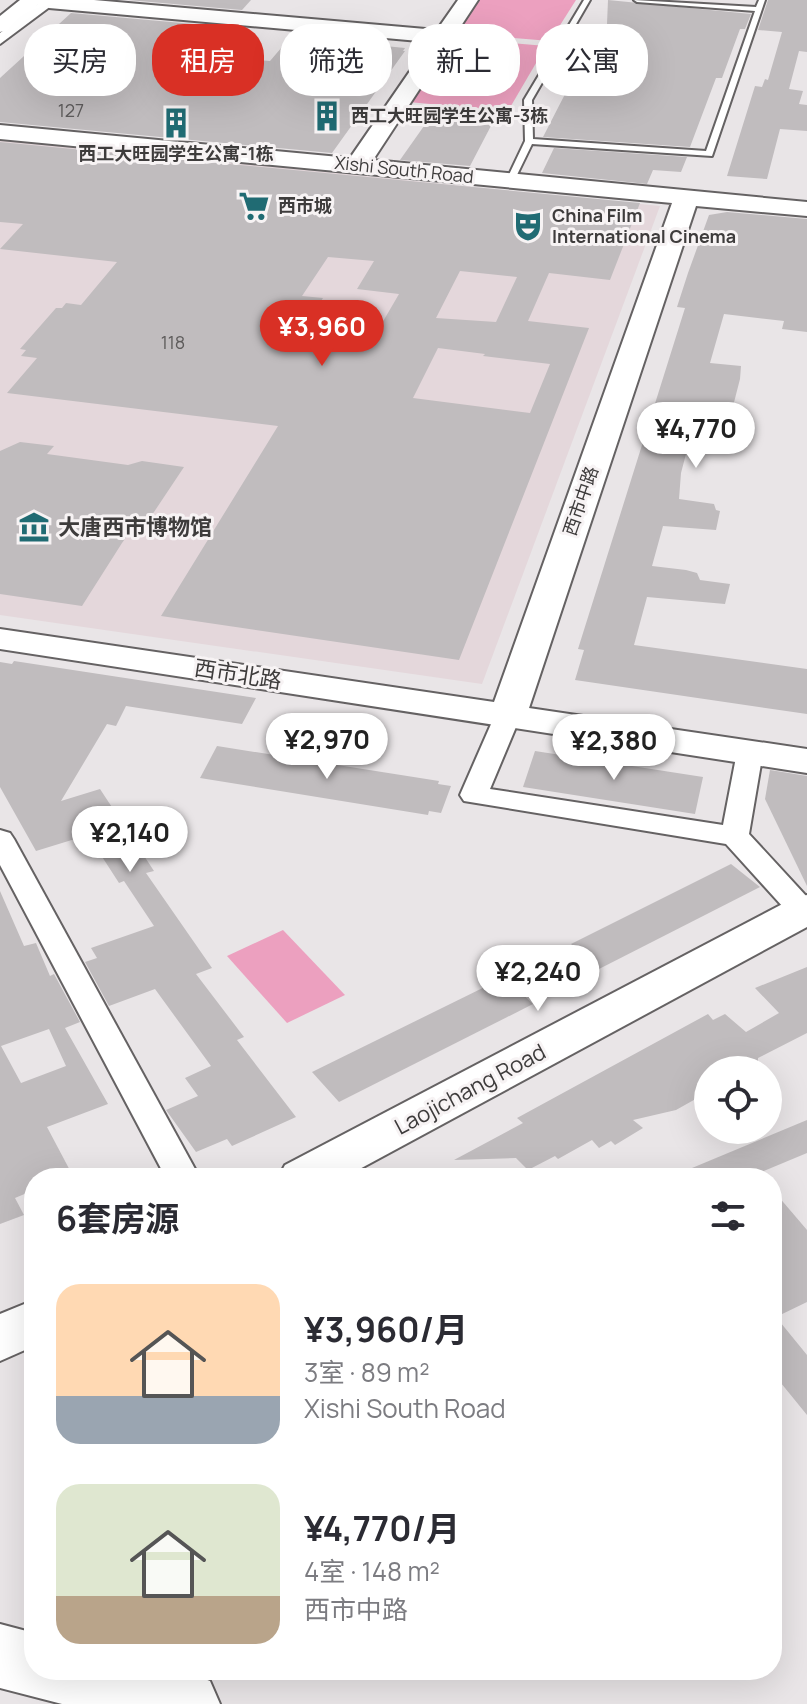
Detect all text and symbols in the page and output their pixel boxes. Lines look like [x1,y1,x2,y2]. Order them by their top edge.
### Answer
chip: 买房 [24,24,136,96]
chip: 租房 [152,24,264,96]
chip: 筛选 [280,24,392,96]
chip: 新上 [408,24,520,96]
chip: 公寓 [536,24,648,96]
house number: 127 [58,98,84,122]
building icon: 西工大旺园学生公寓-3栋 [310,99,344,133]
place label: 西工大旺园学生公寓-3栋 [351,103,548,127]
building icon: 西工大旺园学生公寓-1栋 [159,106,193,140]
place label: 西工大旺园学生公寓-1栋 [78,141,274,165]
street label: Xishi South Road [333,150,475,188]
supermarket icon: 西市城 [237,189,271,223]
place label: 西市城 [278,193,332,217]
place label: China Film International Cinema [552,203,736,248]
theatre icon: China Film International Cinema [511,209,545,243]
pin: ¥3,960 [257,300,387,368]
text: ¥3,960 [278,308,366,344]
house number: 118 [161,330,185,354]
pin: ¥4,770 [631,402,761,470]
text: ¥4,770 [655,410,737,446]
street label: 西市中路 [557,463,603,539]
museum icon: 大唐西市博物馆 [17,510,51,544]
place label: 大唐西市博物馆 [58,512,212,542]
street label: 西市北路 [192,652,284,696]
pin: ¥2,970 [262,713,392,781]
pin: ¥2,380 [549,714,679,782]
text: ¥2,970 [284,721,370,757]
text: ¥2,380 [570,722,658,758]
pin: ¥2,140 [65,806,195,874]
text: ¥2,140 [90,814,170,850]
pin: ¥2,240 [473,945,603,1013]
text: ¥2,240 [494,953,582,989]
street label: Laojichang Road [389,1037,551,1141]
map controls [694,1056,782,1144]
button: locate [694,1056,782,1144]
icon: filters [706,1194,750,1238]
text: 6套房源 [56,1195,179,1241]
text: ¥3,960/月 [304,1306,468,1352]
icon: home [120,1316,216,1412]
text: 3室 · 89 m² [304,1354,430,1390]
text: Xishi South Road [304,1390,506,1426]
text: ¥4,770/月 [304,1505,460,1551]
icon: home [120,1516,216,1612]
text: 4室 · 148 m² [304,1553,440,1589]
text: 西市中路 [304,1591,408,1627]

